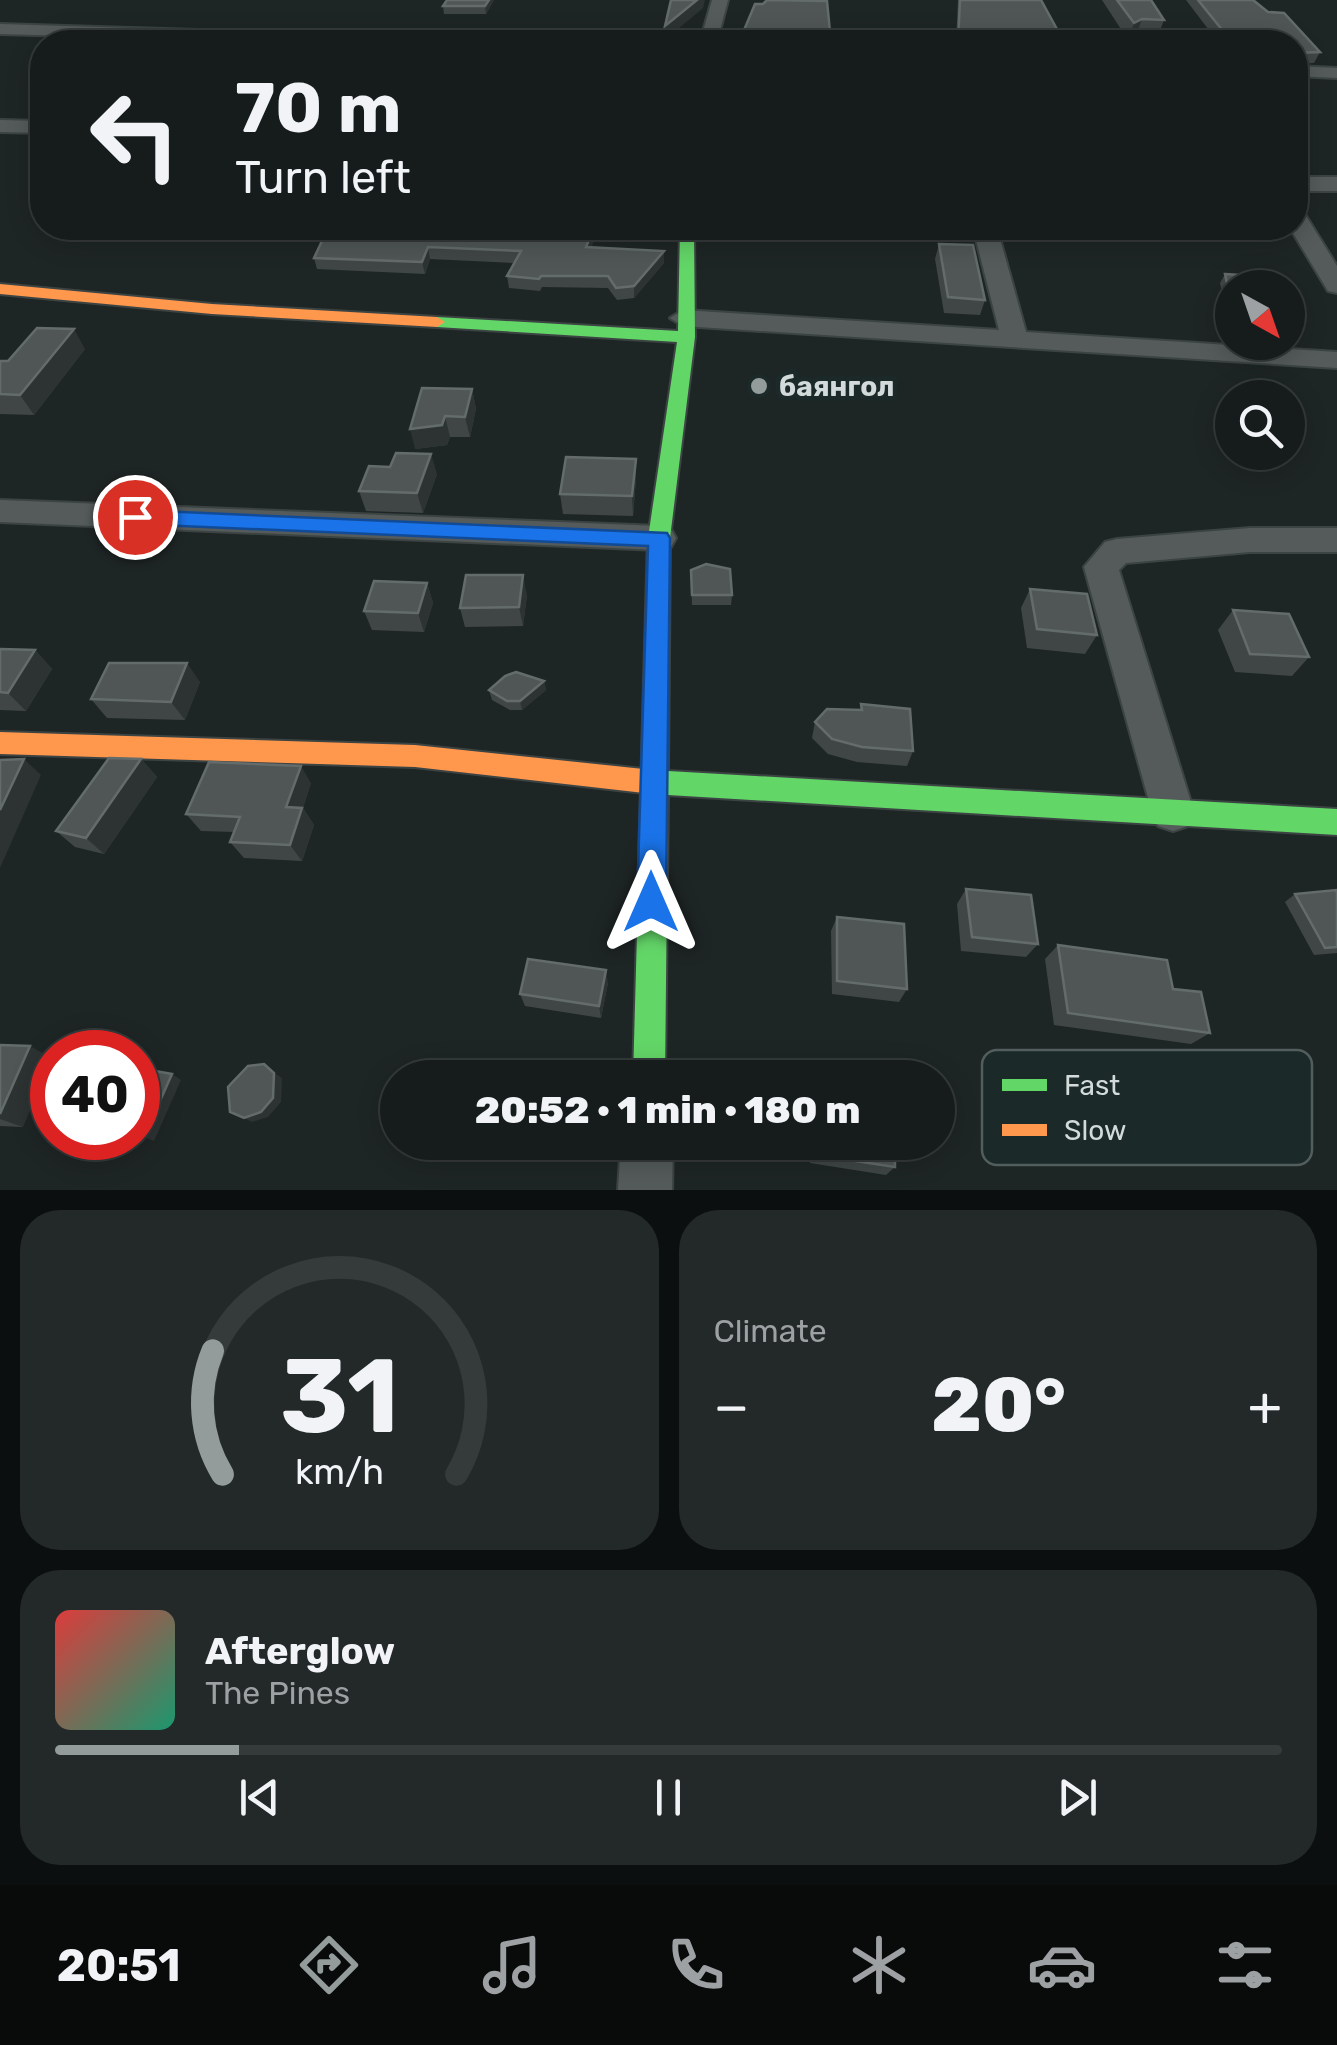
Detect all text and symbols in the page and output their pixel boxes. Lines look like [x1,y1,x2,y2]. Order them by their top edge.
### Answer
text: 70 m [235,67,402,150]
icon: left [70,70,200,200]
text: Turn left [235,151,411,204]
north arrow [1215,270,1305,360]
map controls [1215,270,1305,470]
place label: баянгол [779,370,895,403]
marker: баянгол [748,375,770,397]
button: search [1215,380,1305,470]
pin [93,475,178,560]
icon: arrive [108,490,163,545]
position arrow [599,850,703,954]
speed limit sign: 40 [30,1030,160,1160]
legend [982,1050,1312,1165]
text: Fast [1064,1069,1120,1102]
text: 20:52 · 1 min · 180 m [475,1087,860,1133]
text: Slow [1064,1114,1126,1147]
text: Climate [714,1312,827,1350]
text: 31 [280,1335,399,1458]
text: 20° [931,1361,1066,1450]
text: − [714,1374,749,1439]
text: + [1248,1374,1282,1439]
text: km/h [295,1451,384,1493]
text: Afterglow [205,1628,395,1674]
text: The Pines [205,1674,350,1712]
icon: previous [232,1770,287,1825]
icon: pause [641,1770,696,1825]
icon: next [1050,1770,1105,1825]
icon: directions [294,1930,364,2000]
icon: music [477,1930,547,2000]
icon: phone [661,1930,731,2000]
icon: climate [844,1930,914,2000]
icon: car [1027,1930,1097,2000]
icon: filters [1210,1930,1280,2000]
text: 20:51 [57,1939,181,1992]

